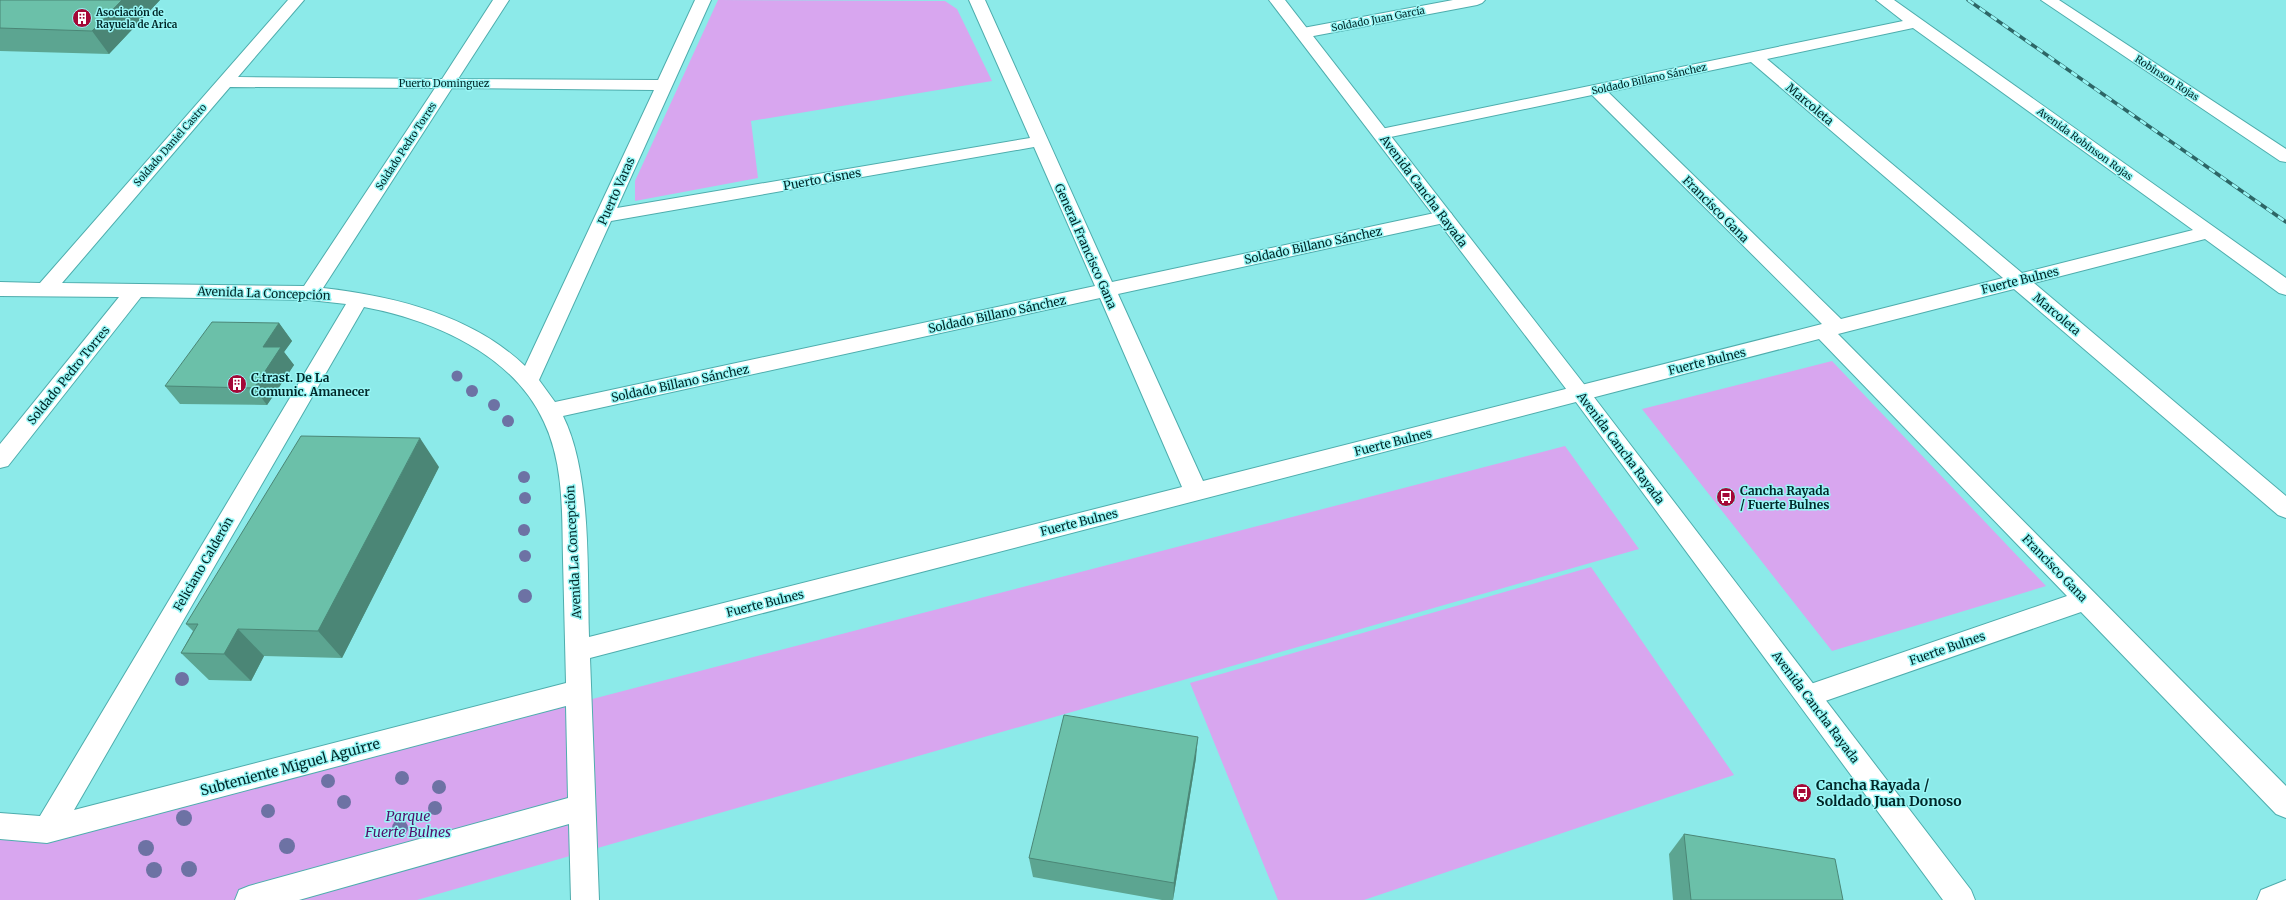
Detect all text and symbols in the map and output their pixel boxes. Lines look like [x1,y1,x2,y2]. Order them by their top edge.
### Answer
street label: Soldado Juan García [1330,3,1427,34]
place label: Asociación de Rayuela de Arica [95,6,178,31]
building icon: Asociación de Rayuela de Arica [71,7,93,29]
street label: Robinson Rojas [2132,52,2202,104]
street label: Soldado Billano Sánchez [1590,60,1708,98]
street label: Puerto Dominguez [399,77,490,90]
street label: Marcoleta [1783,80,1837,129]
street label: Soldado Pedro Torres [373,100,439,192]
street label: Soldado Daniel Castro [131,101,209,189]
street label: Avenida Robinson Rojas [2034,104,2135,183]
street label: Avenida Cancha Rayada [1376,131,1471,250]
street label: Puerto Varas [594,155,638,227]
street label: Puerto Cisnes [782,165,862,193]
street label: Francisco Gana [1680,173,1753,246]
street label: General Francisco Gana [1052,181,1121,312]
street label: Soldado Billano Sánchez [1243,223,1384,267]
street label: Fuerte Bulnes [1980,263,2060,297]
street label: Avenida La Concepción [196,283,331,303]
street label: Marcoleta [2030,290,2084,339]
street label: Soldado Billano Sánchez [927,292,1068,336]
street label: Soldado Pedro Torres [24,323,112,427]
street label: Fuerte Bulnes [1667,344,1747,378]
street label: Soldado Billano Sánchez [610,361,751,405]
place label: C.trast. De La Comunic. Amanecer [251,370,370,399]
building icon: C.trast. De La Comunic. Amanecer [226,373,248,395]
street label: Avenida Cancha Rayada [1573,388,1668,507]
street label: Fuerte Bulnes [1353,425,1433,459]
place label: Cancha Rayada / Fuerte Bulnes [1740,483,1830,512]
street label: Avenida La Concepción [562,485,584,620]
bus stop icon: Cancha Rayada / Fuerte Bulnes [1715,486,1737,508]
street label: Fuerte Bulnes [1039,505,1119,539]
street label: Feliciano Calderón [170,514,236,614]
street label: Francisco Gana [2019,531,2091,605]
street label: Fuerte Bulnes [725,586,805,620]
street label: Fuerte Bulnes [1907,628,1987,668]
street label: Avenida Cancha Rayada [1768,647,1863,766]
street label: Subteniente Miguel Aguirre [198,734,382,800]
place label: Cancha Rayada / Soldado Juan Donoso [1816,776,1962,810]
bus stop icon: Cancha Rayada / Soldado Juan Donoso [1791,782,1813,804]
park label: Parque Fuerte Bulnes [364,807,451,841]

